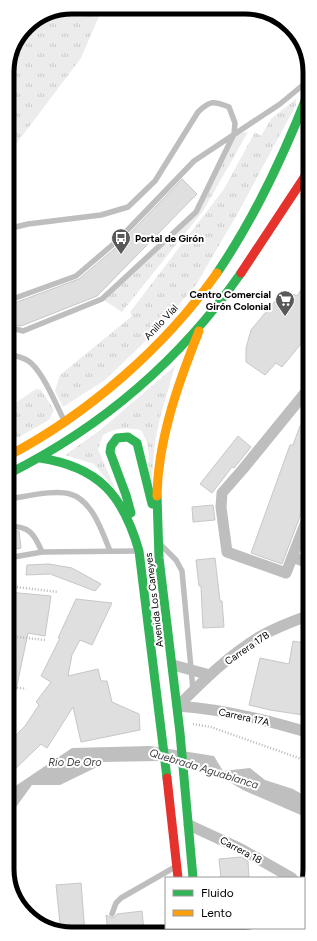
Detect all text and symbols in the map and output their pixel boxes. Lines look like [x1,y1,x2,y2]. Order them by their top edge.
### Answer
bus stop icon: Portal de Girón [110,227,132,255]
place label: Portal de Girón [135,232,204,245]
place label: Centro Comercial Girón Colonial [190,288,271,313]
supermarket icon: Centro Comercial Girón Colonial [274,289,296,317]
street label: Anillo Víal [141,302,181,342]
street label: Avenida Los Caneyes [142,552,166,648]
street label: Carrera 17B [222,628,272,668]
street label: Carrera 17A [217,705,271,729]
water label: Quebrada Aguablanca [148,746,261,792]
water label: Rio De Oro [48,756,102,769]
street label: Carrera 18 [218,834,264,866]
legend [165,877,305,929]
text: Fluido [201,886,234,900]
text: Lento [201,906,232,920]

